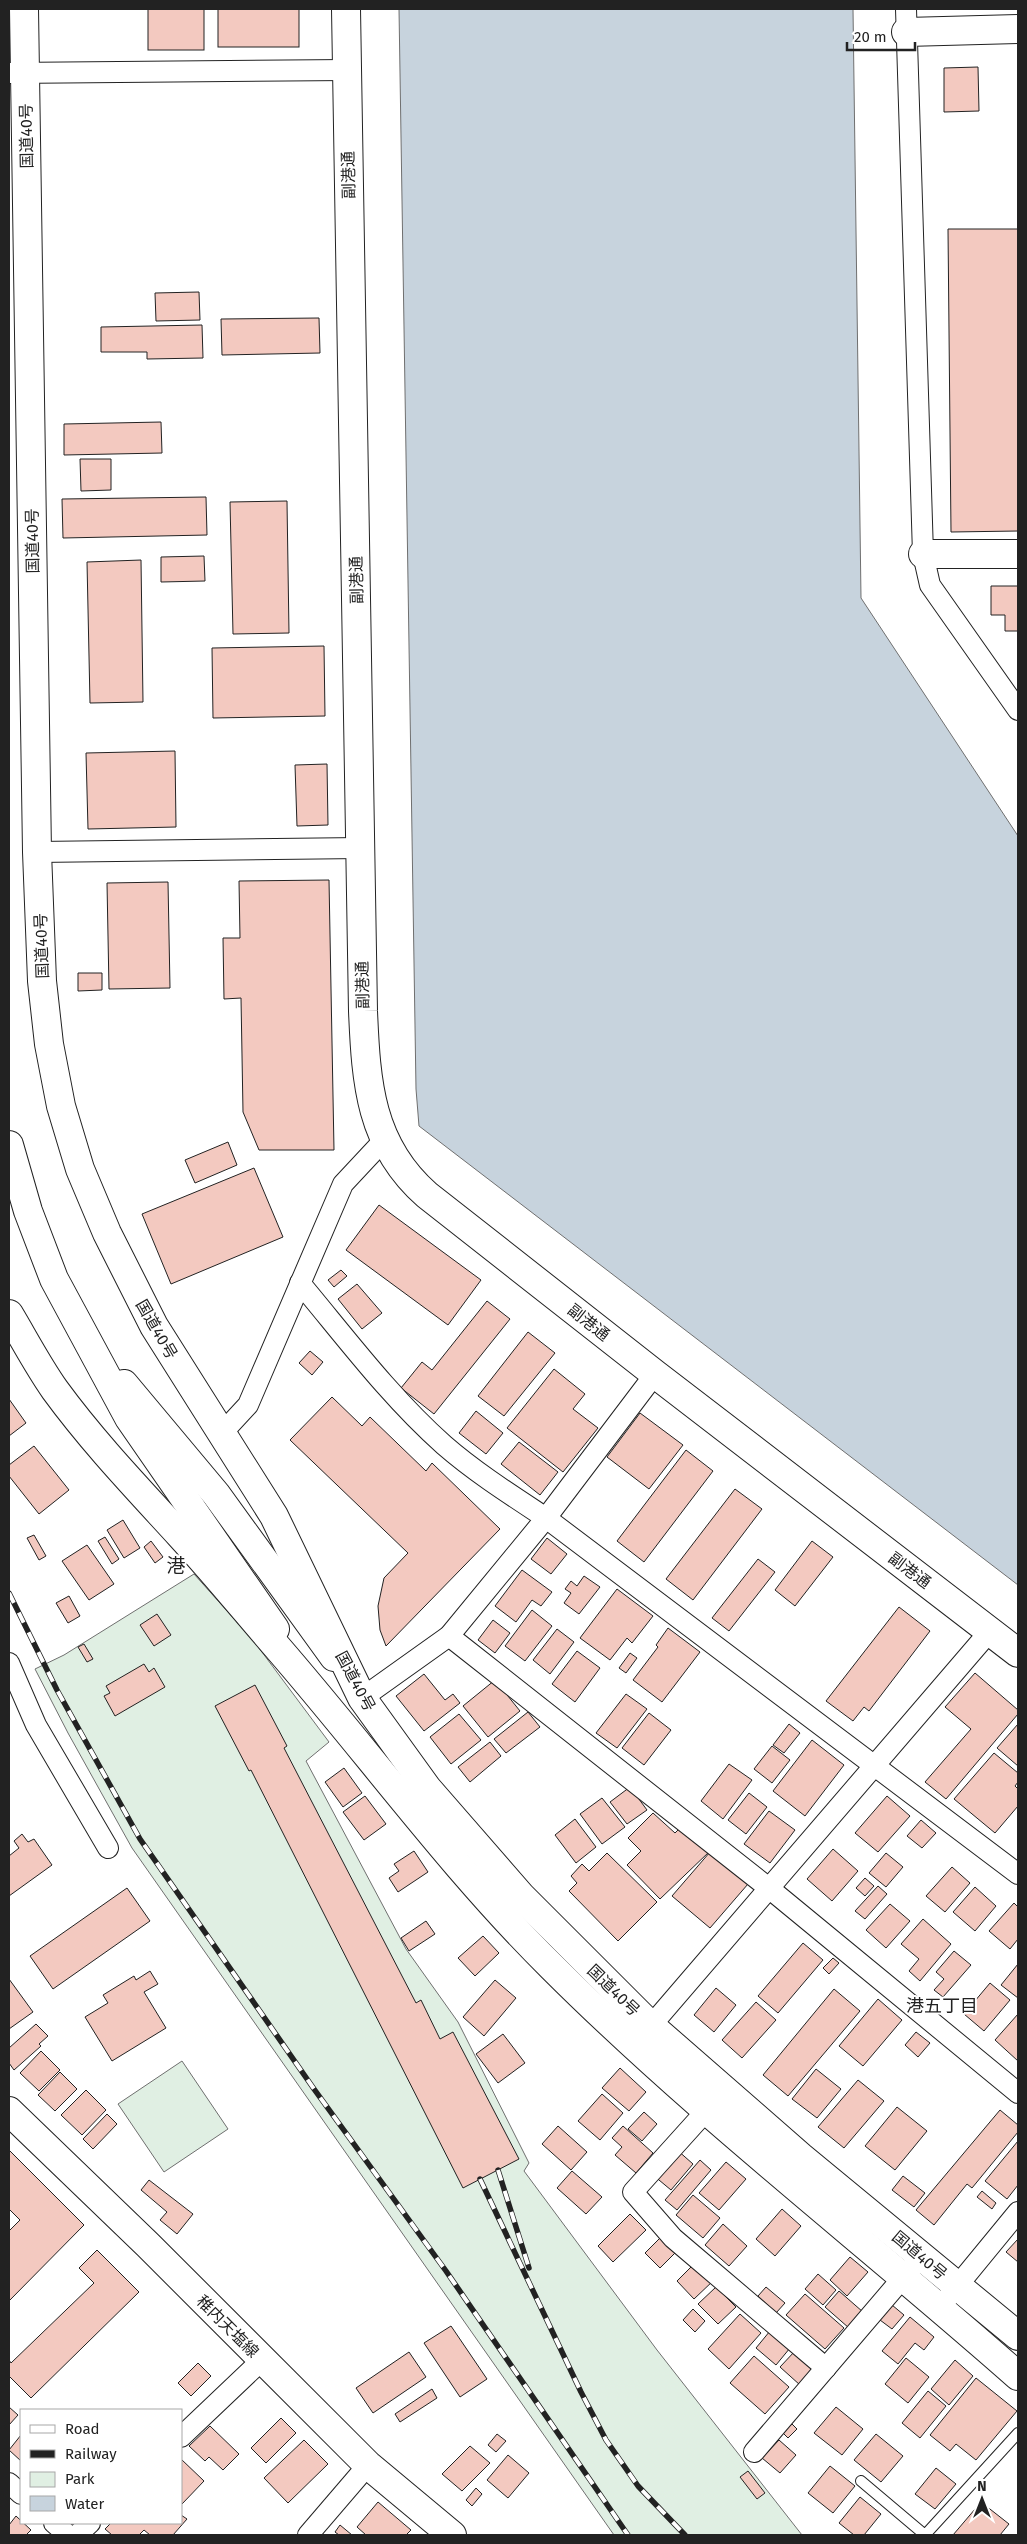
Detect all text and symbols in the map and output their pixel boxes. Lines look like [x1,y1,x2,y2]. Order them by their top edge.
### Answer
scale bar [847,20,914,52]
text: 20 m [854,28,887,46]
street label: 国道40号 [16,103,37,169]
street label: 副港通 [339,151,358,199]
street label: 国道40号 [22,508,43,574]
street label: 副港通 [347,556,366,604]
street label: 国道40号 [31,913,52,979]
street label: 副港通 [353,961,372,1009]
street label: 国道40号 [132,1296,181,1362]
street label: 副港通 [564,1300,613,1345]
street label: 副港通 [885,1548,935,1592]
district label: 港 [166,1554,186,1577]
street label: 国道40号 [332,1648,379,1715]
street label: 国道40号 [584,1961,644,2020]
district label: 港五丁目 [906,1995,978,2017]
street label: 国道40号 [889,2227,951,2284]
street label: 稚内天塩線 [193,2291,263,2361]
legend [20,2409,182,2524]
text: Road [65,2420,100,2438]
text: Railway [65,2445,117,2463]
text: Park [65,2470,95,2488]
north arrow [957,2474,1007,2524]
text: N [977,2478,987,2495]
text: Water [65,2495,104,2513]

